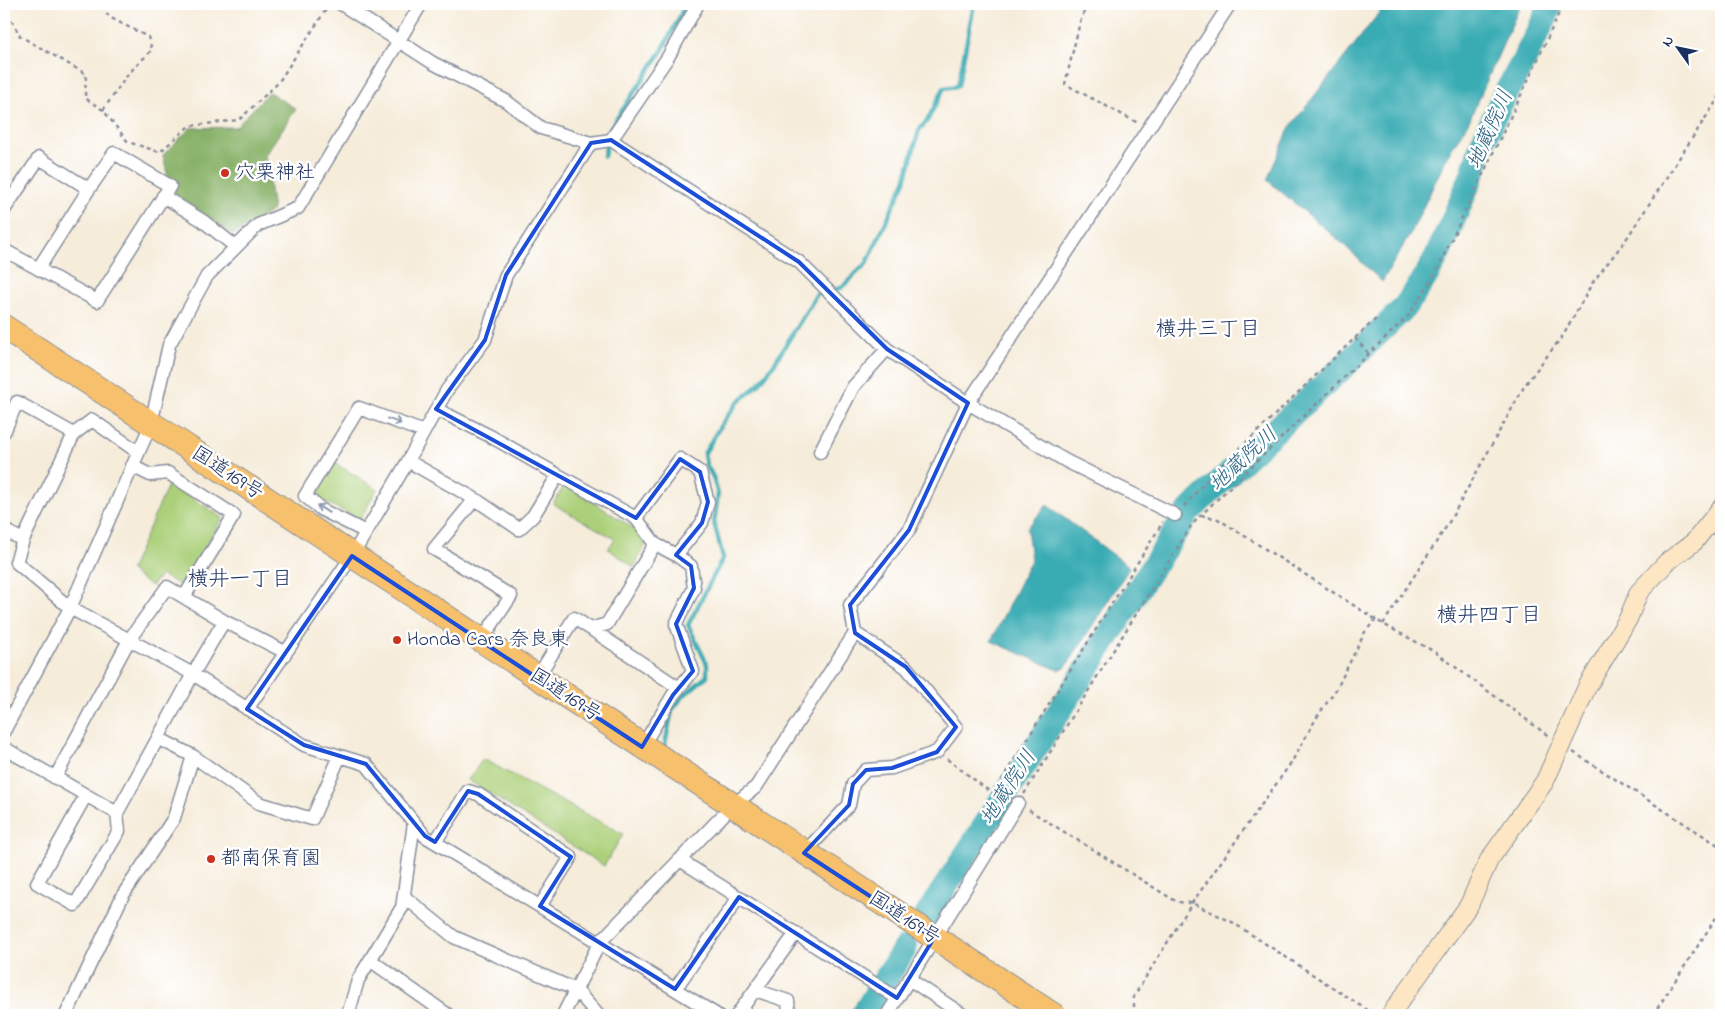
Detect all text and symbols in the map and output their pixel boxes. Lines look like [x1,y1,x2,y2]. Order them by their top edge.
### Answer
north arrow [1652,22,1702,72]
text: N [1657,32,1680,51]
water label: 地蔵院川 [1460,86,1522,174]
place label: 穴栗神社 [235,159,315,188]
marker: 穴栗神社 [219,167,231,179]
district label: 横井三丁目 [1156,315,1261,345]
one-way arrow [386,417,401,426]
water label: 地蔵院川 [1203,420,1285,500]
street label: 国道169号 [185,440,269,508]
one-way arrow [316,504,330,514]
district label: 横井一丁目 [188,565,293,595]
district label: 横井四丁目 [1437,601,1542,631]
place label: Honda Cars 奈良東 [407,626,569,655]
marker: Honda Cars 奈良東 [391,634,403,646]
street label: 国道169号 [523,662,607,730]
water label: 地蔵院川 [974,745,1044,831]
place label: 都南保育園 [221,845,321,874]
marker: 都南保育園 [205,853,217,865]
street label: 国道169号 [862,885,946,953]

